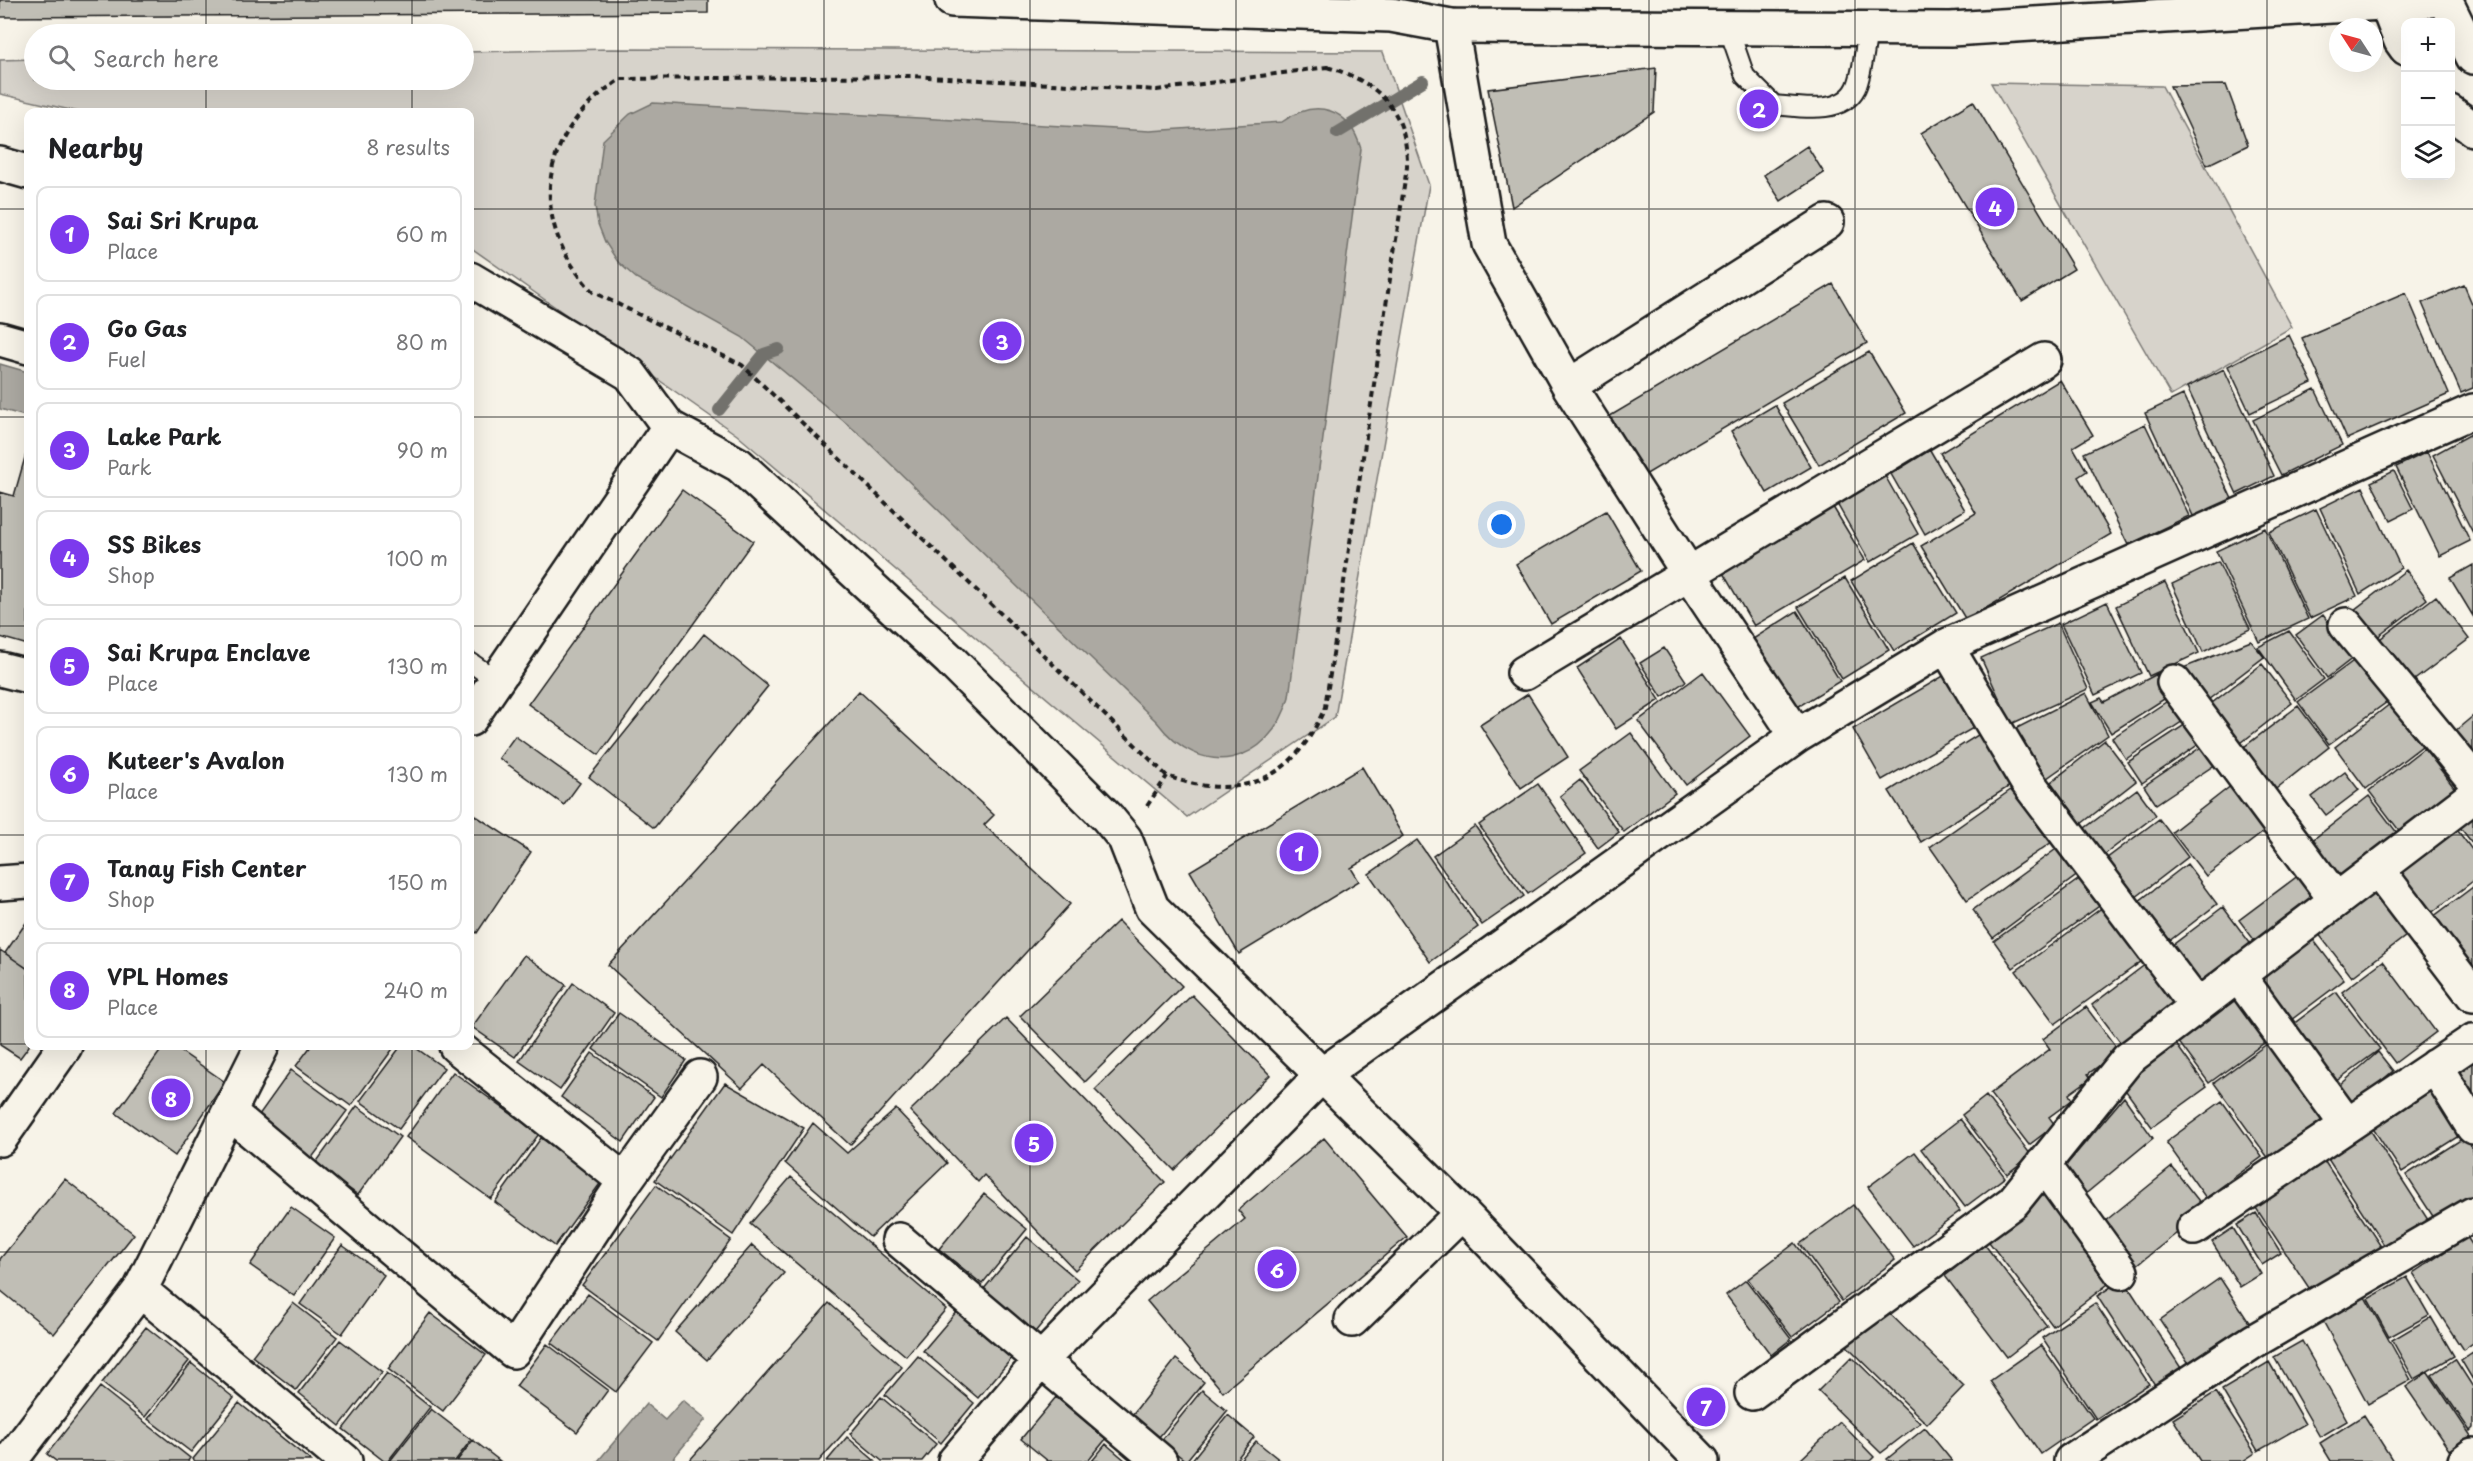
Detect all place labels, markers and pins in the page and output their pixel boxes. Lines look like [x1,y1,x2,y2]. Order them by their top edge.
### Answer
pin: 2 [1740,86,1778,132]
pin: 4 [1976,184,2014,230]
pin: 3 [982,318,1022,364]
pin: 1 [1280,830,1318,874]
pin: 8 [152,1076,190,1120]
pin: 5 [1014,1120,1054,1166]
pin: 6 [1258,1246,1296,1292]
pin: 7 [1686,1384,1726,1430]

